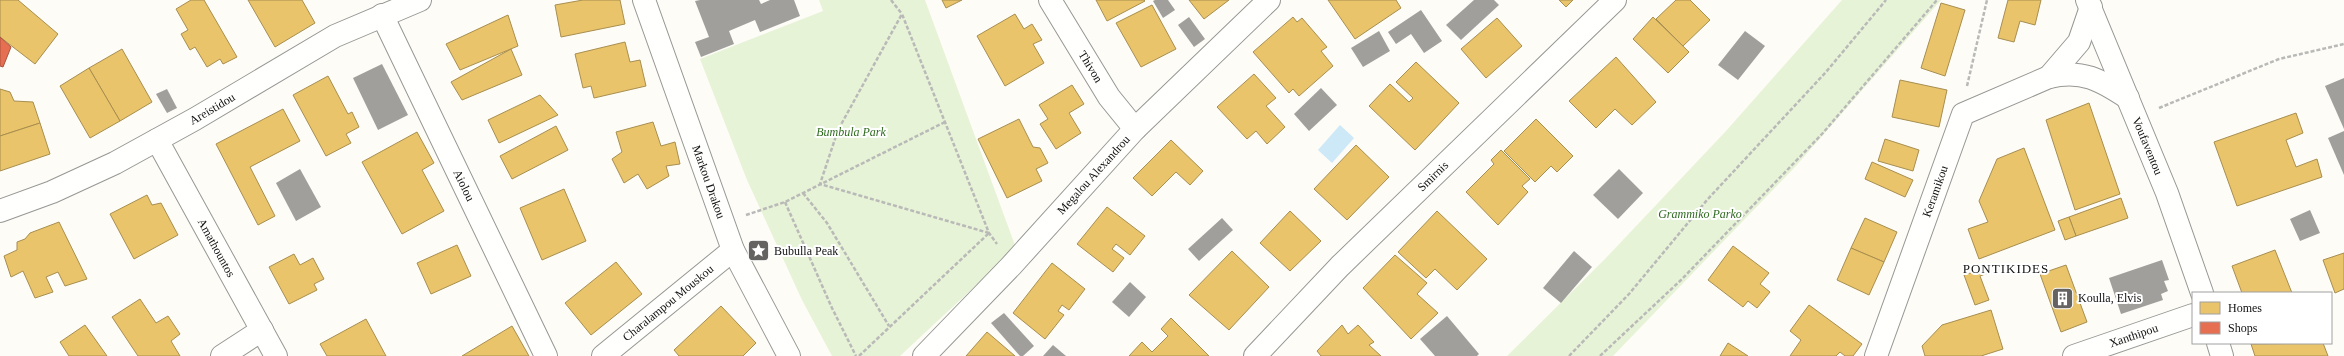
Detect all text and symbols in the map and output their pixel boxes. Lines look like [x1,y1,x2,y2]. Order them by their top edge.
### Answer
street label: Thivon [1076,48,1106,85]
street label: Areistidou [187,90,238,128]
street label: Voufaventou [2129,115,2166,177]
park label: Bumbula Park [816,125,887,139]
street label: Megalou Alexandrou [1054,133,1133,217]
street label: Markou Drakou [689,143,728,220]
street label: Smirnis [1415,158,1451,194]
street label: Keramikou [1919,164,1951,219]
street label: Aiolou [450,167,477,203]
park label: Grammiko Parko [1658,207,1742,221]
street label: Amathountos [195,216,238,280]
place icon: Bubulla Peak [745,238,771,264]
place label: Bubulla Peak [774,244,838,258]
district label: PONTIKIDES [1963,261,2049,276]
street label: Charalampou Mouskou [620,262,716,344]
building icon: Koulla, Elvis [2050,285,2076,311]
place label: Koulla, Elvis [2078,291,2142,305]
legend [2192,292,2332,344]
text: Homes [2228,301,2262,315]
street label: Xanthipou [2107,321,2160,350]
text: Shops [2228,321,2258,335]

